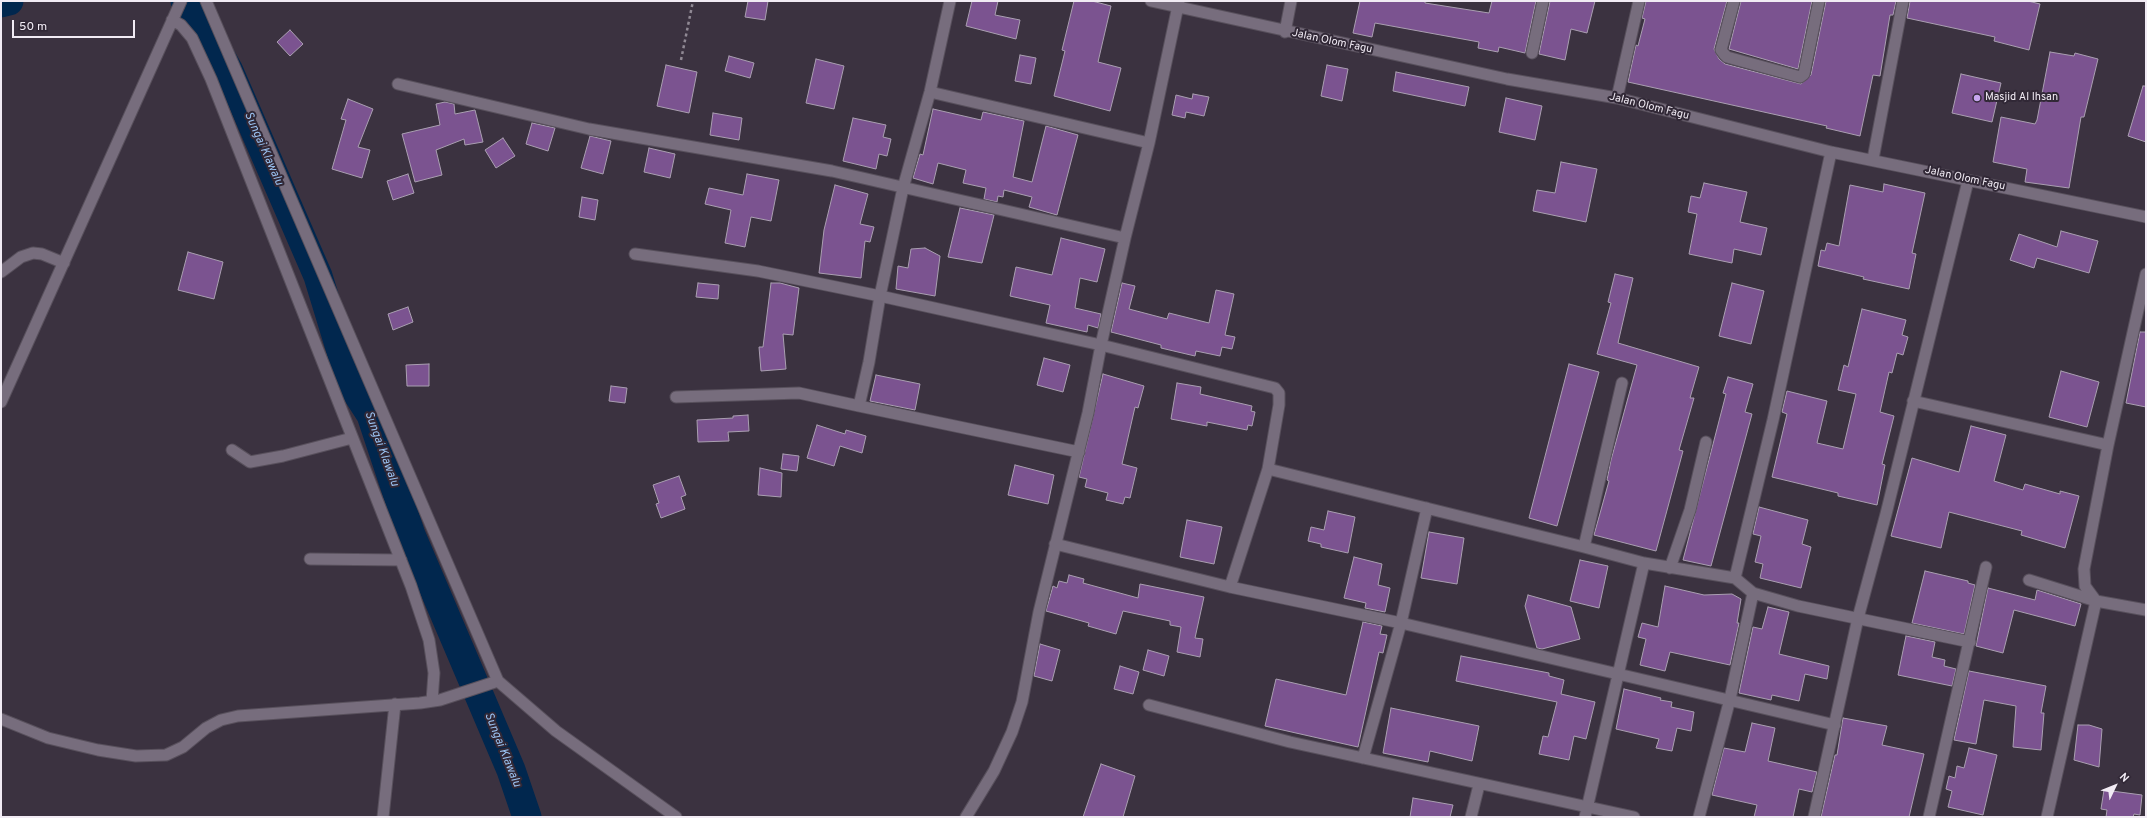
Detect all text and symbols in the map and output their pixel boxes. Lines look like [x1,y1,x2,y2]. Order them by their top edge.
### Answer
scale bar [14,12,137,38]
text: 50 m [19,19,47,35]
street label: Jalan Olom Fagu [1291,27,1373,57]
street label: Jalan Olom Fagu [1608,91,1690,123]
place label: Masjid Al Ihsan [1985,91,2058,105]
marker: Masjid Al Ihsan [1972,93,1982,103]
water label: Sungai Klawalu [240,110,286,188]
street label: Jalan Olom Fagu [1924,164,2006,194]
water label: Sungai Klawalu [361,409,401,489]
water label: Sungai Klawalu [481,711,523,789]
north arrow [2095,766,2135,806]
text: N [2116,770,2132,785]

